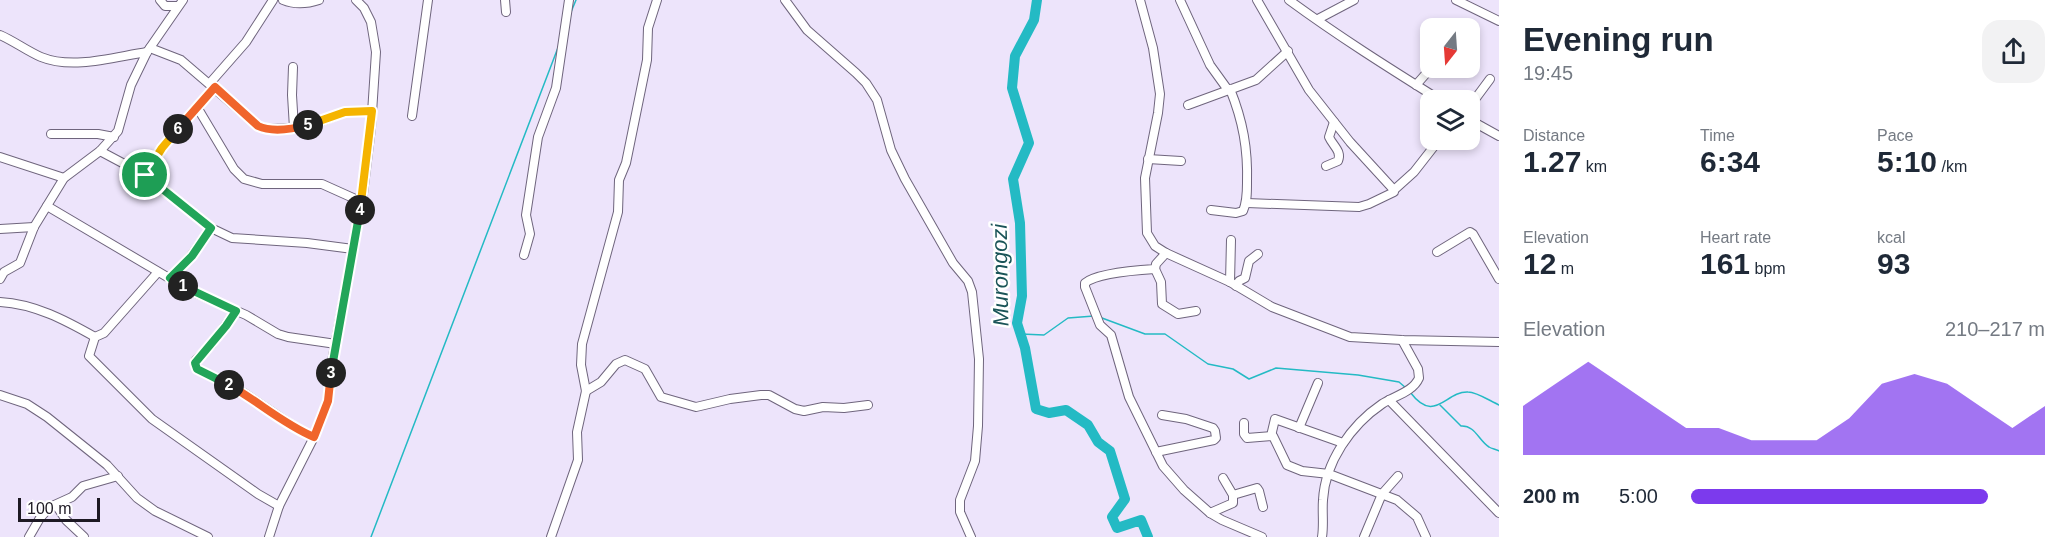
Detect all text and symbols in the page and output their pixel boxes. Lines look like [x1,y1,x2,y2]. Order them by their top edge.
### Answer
north arrow [1420,18,1480,78]
map controls [1420,18,1480,150]
button: share [1982,20,2045,83]
text: Evening run [1523,21,1714,58]
text: 19:45 [1523,62,1573,84]
button: layers [1420,90,1480,150]
pin: 5 [293,110,323,140]
pin: 6 [163,114,193,144]
text: 5 [304,116,312,133]
text: 6 [174,120,182,137]
text: Distance [1523,127,1585,144]
text: Time [1700,127,1735,144]
text: Pace [1877,127,1913,144]
text: 1.27 [1523,145,1581,178]
text: 6:34 [1700,145,1760,178]
text: 5:10 [1877,145,1937,178]
pin [119,149,170,200]
icon: arrive [128,158,161,191]
text: km [1581,158,1607,175]
text: /km [1937,158,1967,175]
pin: 4 [345,195,375,225]
text: 4 [356,201,364,218]
water label: Murongozi [987,222,1013,327]
text: Elevation [1523,229,1589,246]
text: Heart rate [1700,229,1771,246]
text: kcal [1877,229,1905,246]
text: 12 [1523,247,1556,280]
text: 161 [1700,247,1750,280]
text: 93 [1877,247,1910,280]
text: m [1556,260,1574,277]
text: bpm [1750,260,1786,277]
pin: 1 [168,271,198,301]
text: 1 [179,277,187,294]
text: Elevation [1523,318,1605,340]
text: 210–217 m [1945,318,2045,340]
pin: 3 [316,358,346,388]
text: 3 [327,364,335,381]
pin: 2 [214,370,244,400]
text: 2 [225,376,233,393]
text: 200 m [1523,485,1580,507]
text: 5:00 [1619,485,1658,507]
scale bar [18,495,100,522]
text: 100 m [27,500,71,517]

